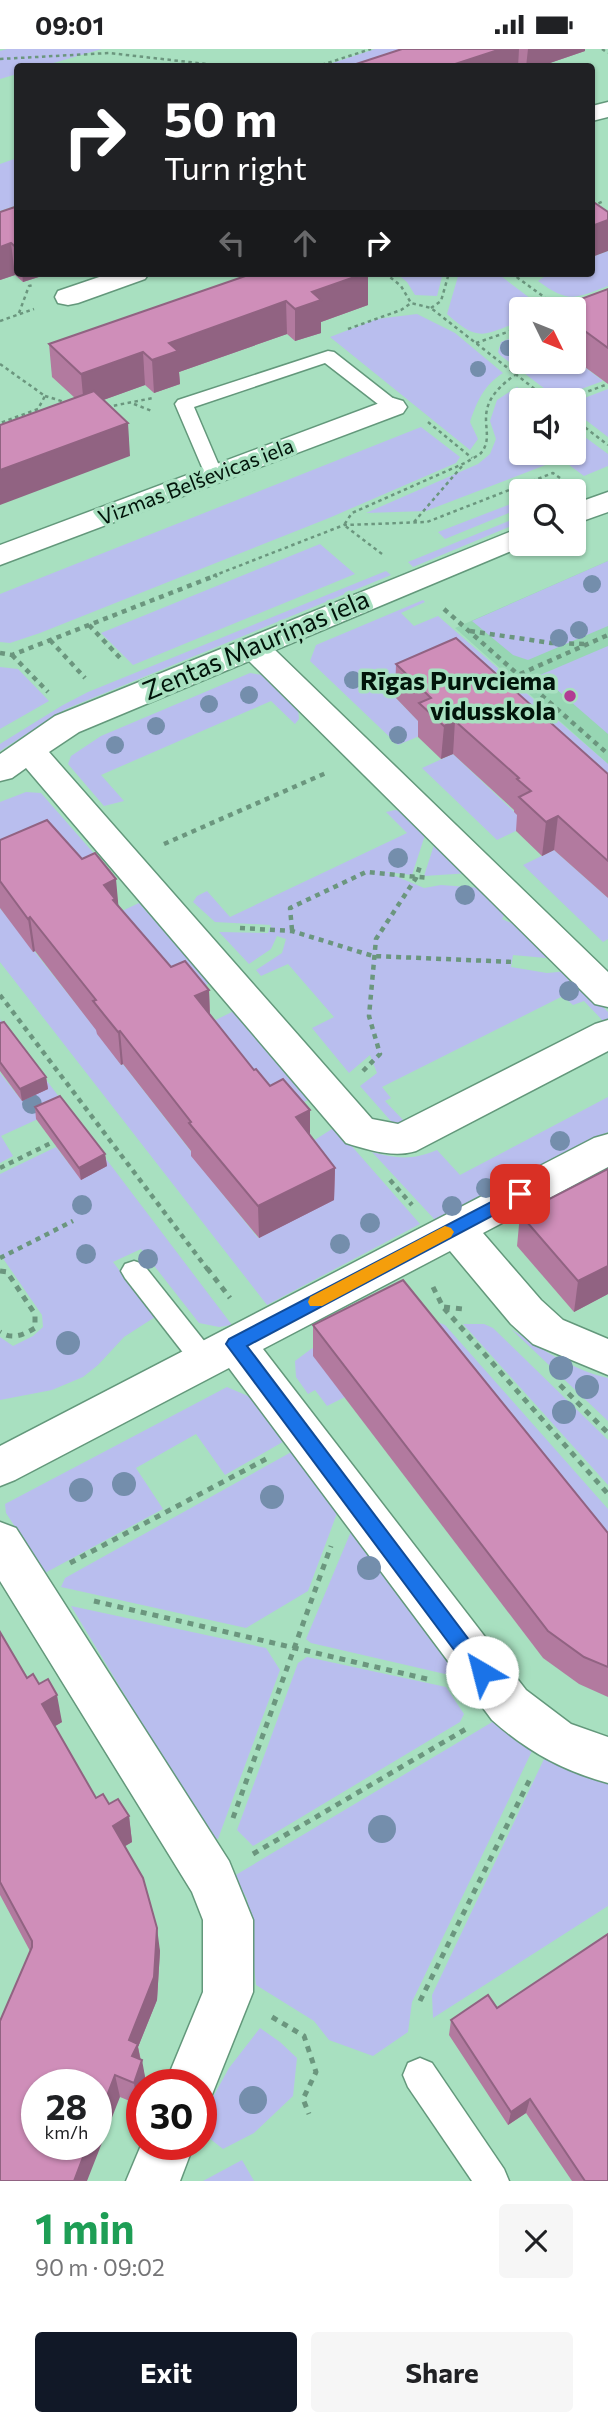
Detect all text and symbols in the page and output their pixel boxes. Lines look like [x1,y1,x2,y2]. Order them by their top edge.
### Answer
text: 09:01 [35,9,104,40]
text: 50 m [164,87,277,147]
icon: right [49,91,140,182]
text: Turn right [164,147,307,187]
icon: left [213,224,251,262]
icon: ahead [286,224,324,262]
icon: right [359,224,397,262]
north arrow [509,297,586,375]
map controls [509,297,586,556]
button: sound [509,388,586,465]
street label: Vizmas Belševicas iela [94,432,297,529]
button: search [509,479,586,556]
street label: Zentas Mauriņas iela [138,582,374,708]
place label: Rīgas Purvciema vidusskola [360,664,556,725]
marker: Rīgas Purvciema vidusskola [562,688,578,704]
pin [490,1164,550,1224]
icon: arrive [501,1175,539,1213]
position arrow [445,1635,519,1709]
speed limit sign: 30 [126,2069,217,2160]
text: 28 [46,2084,87,2127]
text: km/h [45,2121,88,2143]
text: 1 min [35,2201,135,2253]
button: close [499,2204,573,2278]
text: 90 m · 09:02 [35,2253,165,2281]
button: Exit [35,2332,297,2412]
button: Share [311,2332,573,2412]

